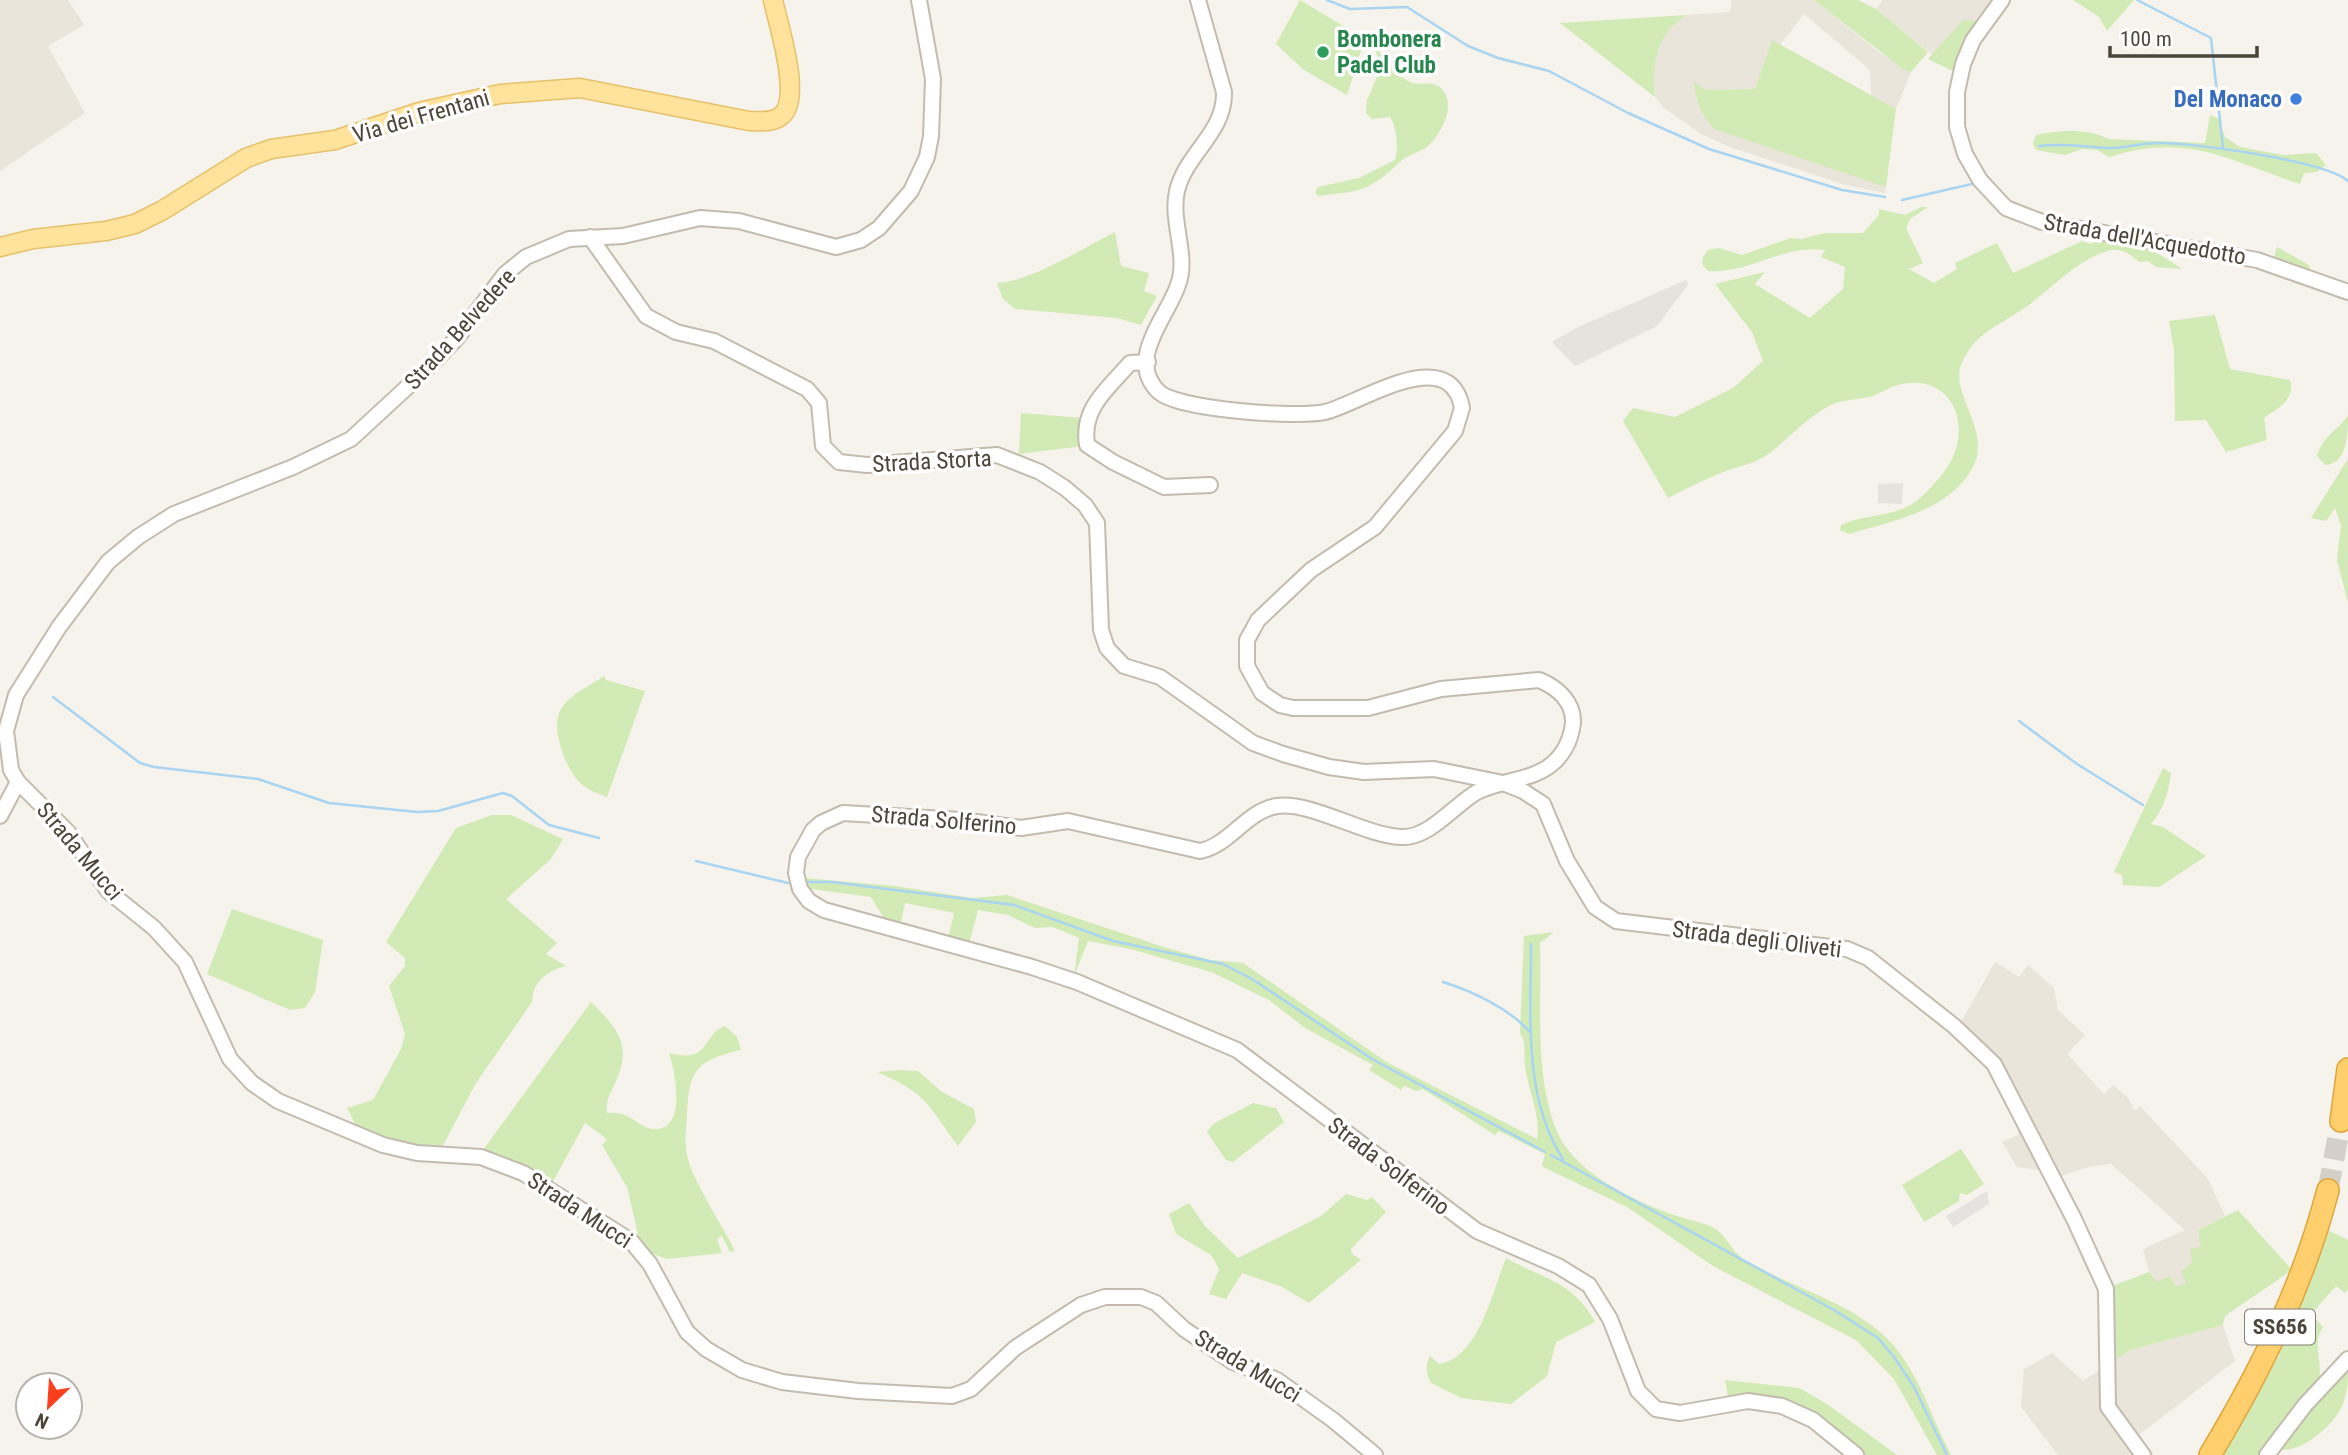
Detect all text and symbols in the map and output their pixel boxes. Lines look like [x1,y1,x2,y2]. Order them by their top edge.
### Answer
scale bar [2110,14,2257,58]
place label: Bombonera Padel Club [1337,26,1442,79]
text: 100 m [2120,27,2172,51]
marker: Bombonera Padel Club [1315,44,1331,60]
street label: Via dei Frentani [350,84,493,149]
place label: Del Monaco [2174,86,2282,113]
marker: Del Monaco [2288,91,2304,107]
street label: Strada dell'Acquedotto [2042,208,2248,271]
street label: Strada Belvedere [399,263,522,395]
street label: Strada Storta [872,445,992,478]
street label: Strada Mucci [31,797,128,906]
street label: Strada Solferino [870,801,1018,840]
street label: Strada degli Oliveti [1671,916,1843,963]
street label: Strada Solferino [1322,1112,1455,1221]
street label: Strada Mucci [522,1167,637,1254]
road number: SS656 [2245,1310,2315,1344]
street label: Strada Mucci [1190,1324,1306,1409]
north arrow [14,1371,84,1441]
text: N [32,1408,52,1434]

